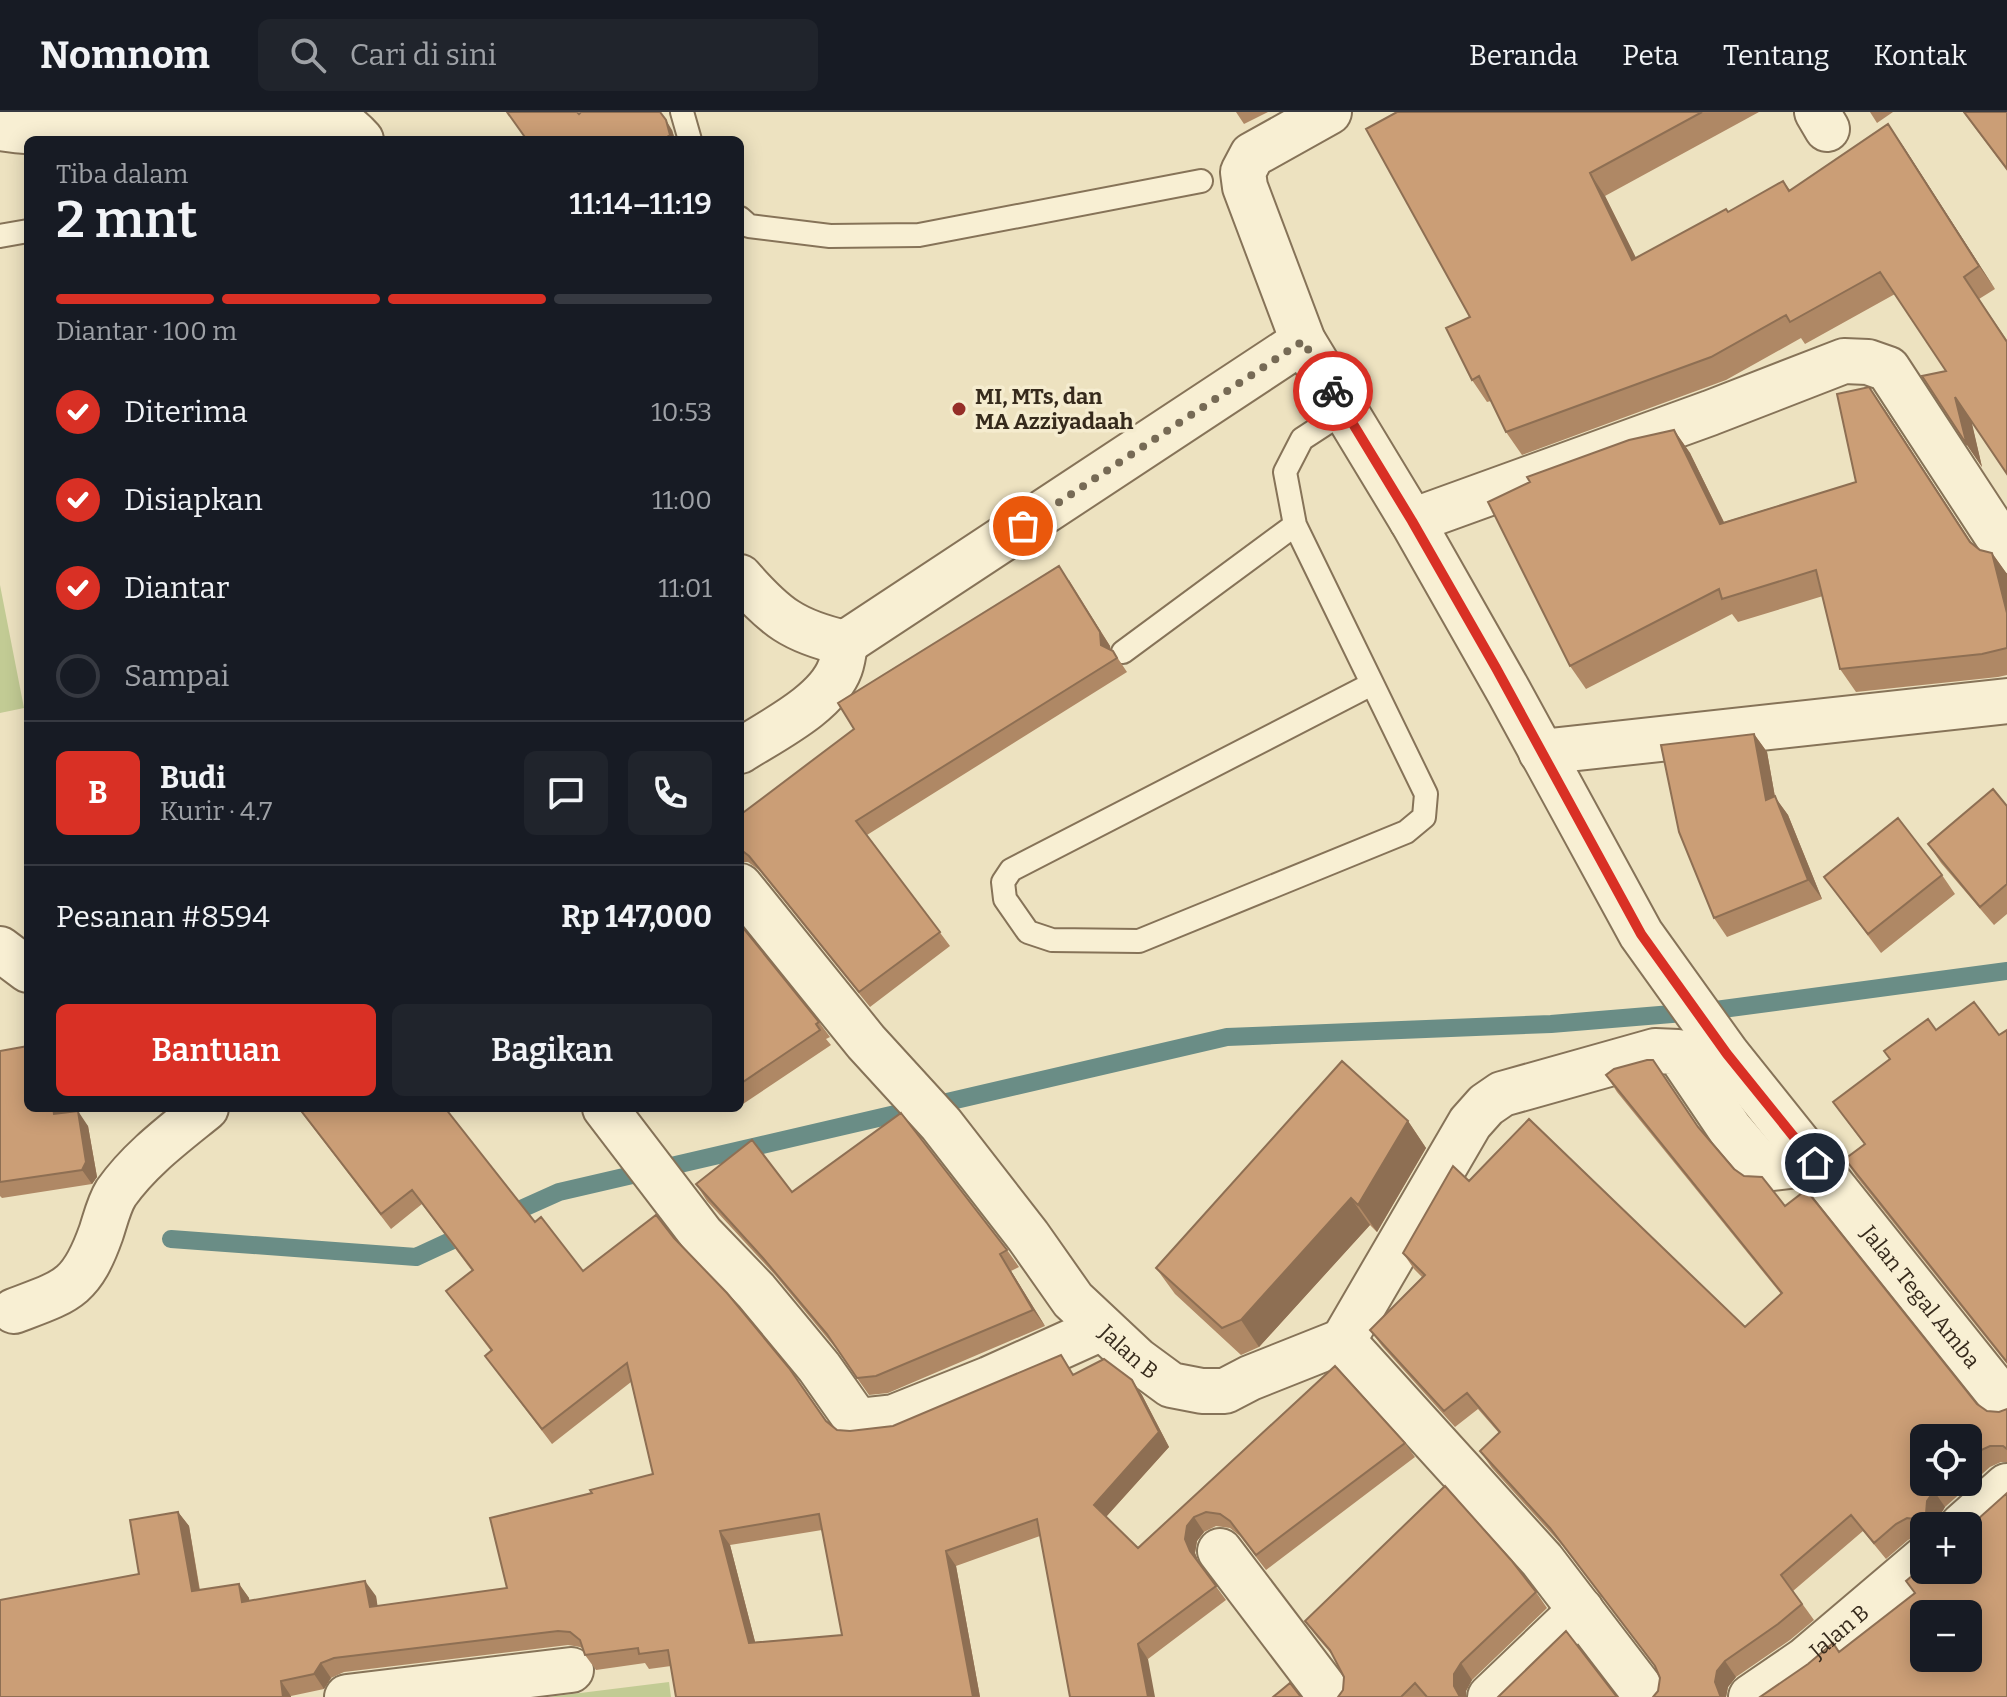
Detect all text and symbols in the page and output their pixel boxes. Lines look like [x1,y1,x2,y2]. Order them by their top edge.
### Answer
search box [258,19,818,91]
text: Nomnom [40,32,210,78]
icon: search [286,33,330,77]
text: Cari di sini [350,37,497,73]
text: Beranda [1469,39,1578,72]
text: Peta [1622,39,1679,72]
text: Tentang [1723,39,1829,72]
text: Kontak [1873,39,1967,72]
text: Tiba dalam [56,159,188,190]
text: 11:14–11:19 [569,186,712,222]
text: 2 mnt [56,188,198,251]
text: Diantar · 100 m [56,316,237,347]
courier [1293,351,1373,431]
icon: bike [1311,369,1355,413]
place label: MI, MTs, dan MA Azziyadaah [975,383,1134,435]
icon: check [56,390,100,434]
text: Diterima [124,394,248,430]
text: 10:53 [651,397,712,428]
marker: MI, MTs, dan MA Azziyadaah [950,400,968,418]
icon: check [56,478,100,522]
text: Disiapkan [124,482,263,518]
text: 11:00 [652,485,712,516]
pin [989,492,1057,560]
icon: bag [1001,504,1045,548]
icon: check [56,566,100,610]
text: Diantar [124,570,229,606]
text: 11:01 [658,573,712,604]
text: Sampai [124,658,230,694]
button: chat [524,751,608,835]
button: phone [628,751,712,835]
text: Budi [160,760,226,796]
text: B [88,775,108,811]
text: Kurir · 4.7 [160,796,272,827]
text: Pesanan #8594 [56,899,270,935]
text: Rp 147,000 [561,899,712,935]
button: Bantuan [56,1004,376,1096]
button: Bagikan [392,1004,712,1096]
pin [1781,1129,1849,1197]
icon: home [1793,1141,1837,1185]
street label: Jalan Tegal Amba [1855,1219,1986,1373]
street label: Jalan B [1093,1318,1164,1385]
map controls [1910,1424,1982,1672]
button: locate [1910,1424,1982,1496]
button: + [1910,1512,1982,1584]
street label: Jalan B [1803,1598,1874,1665]
button: − [1910,1600,1982,1672]

